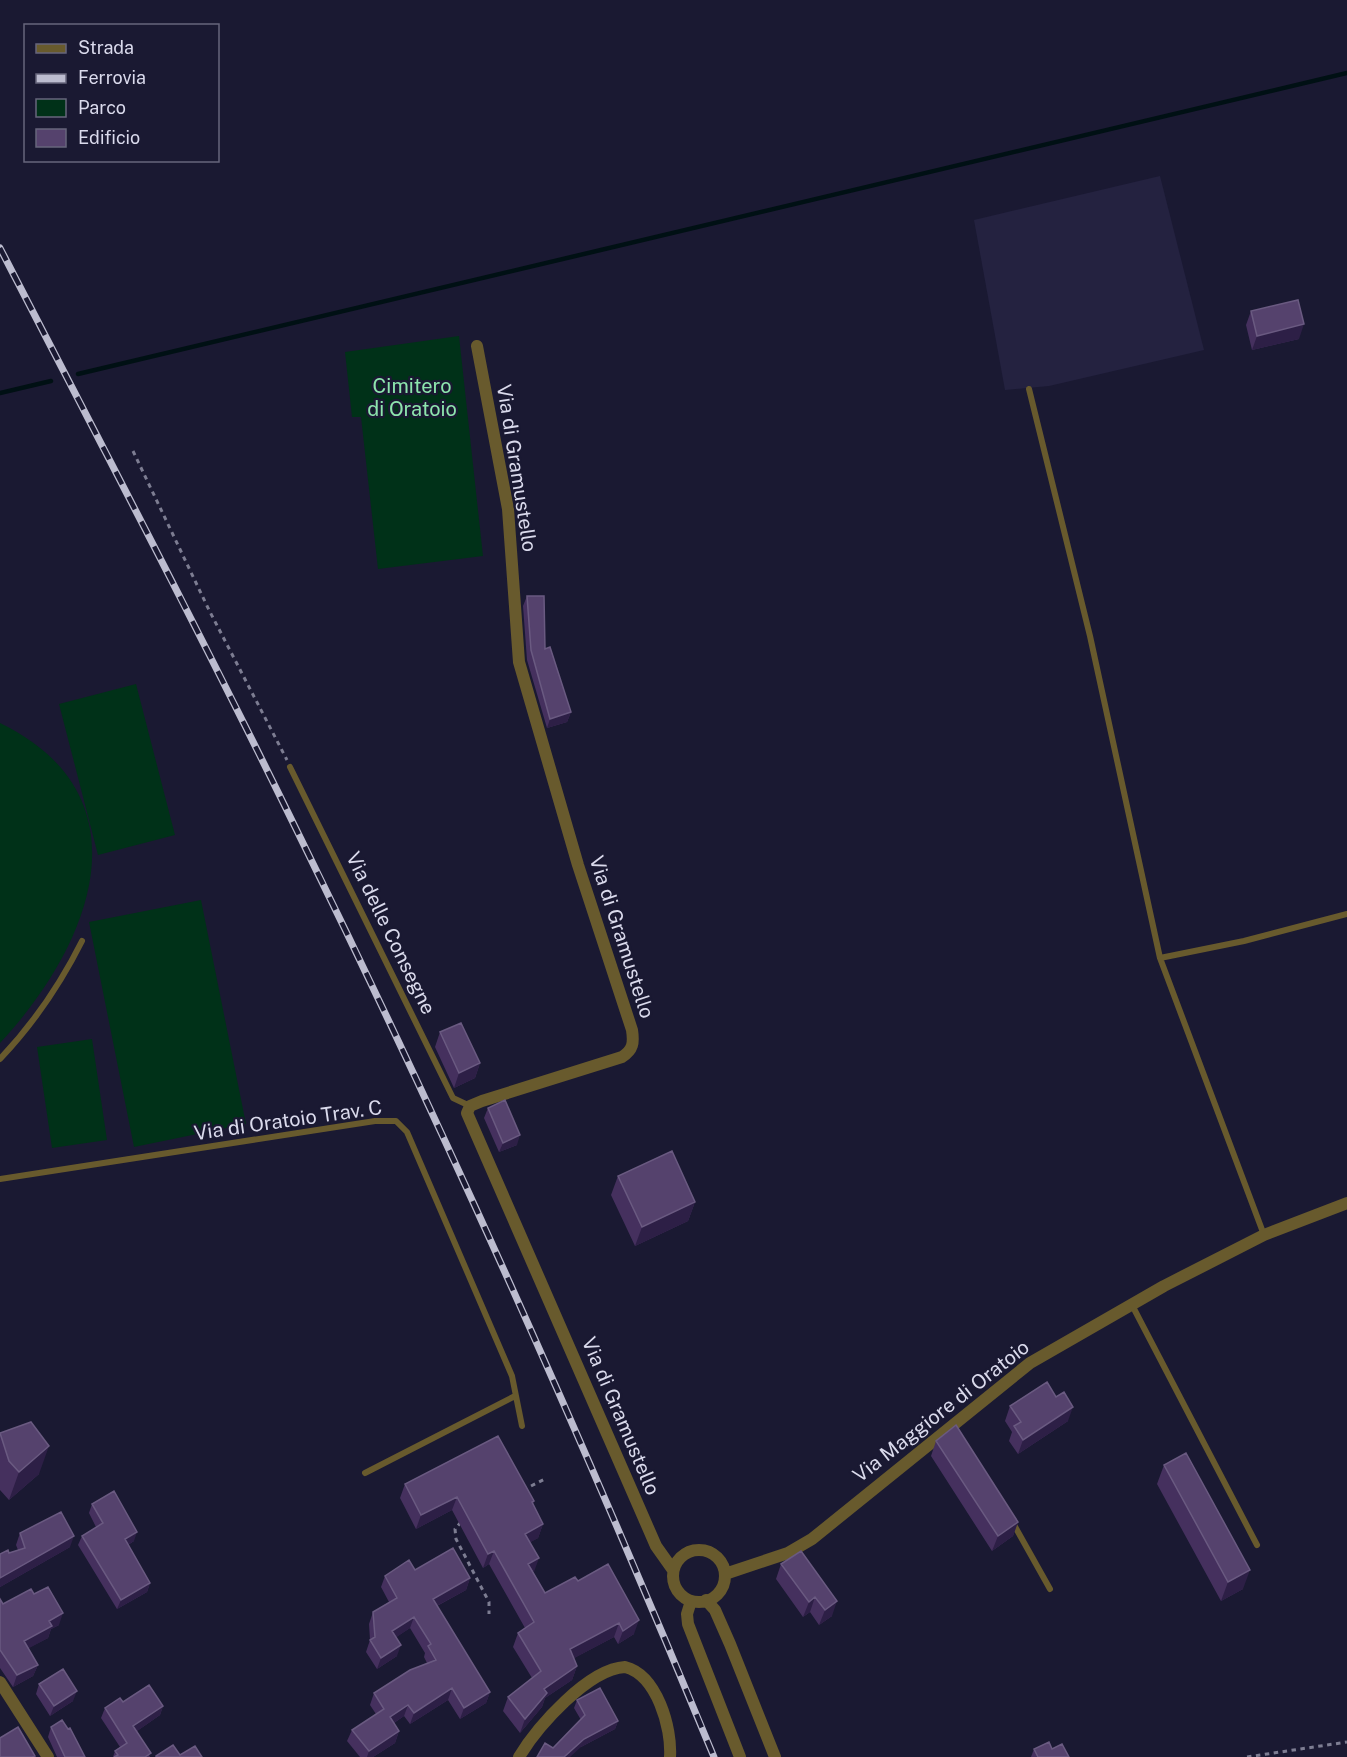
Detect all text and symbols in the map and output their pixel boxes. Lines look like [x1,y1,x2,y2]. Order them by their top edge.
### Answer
legend [24,24,219,162]
text: Strada [78,37,134,58]
text: Ferrovia [78,67,146,88]
text: Parco [78,97,126,118]
text: Edificio [78,127,140,148]
park label: Cimitero di Oratoio [367,374,457,421]
street label: Via di Gramustello [492,382,542,554]
street label: Via delle Consegne [341,848,441,1018]
street label: Via di Gramustello [584,853,660,1021]
street label: Via di Oratoio Trav. C [192,1095,384,1145]
street label: Via di Gramustello [577,1333,665,1499]
street label: Via Maggiore di Oratoio [848,1335,1034,1487]

